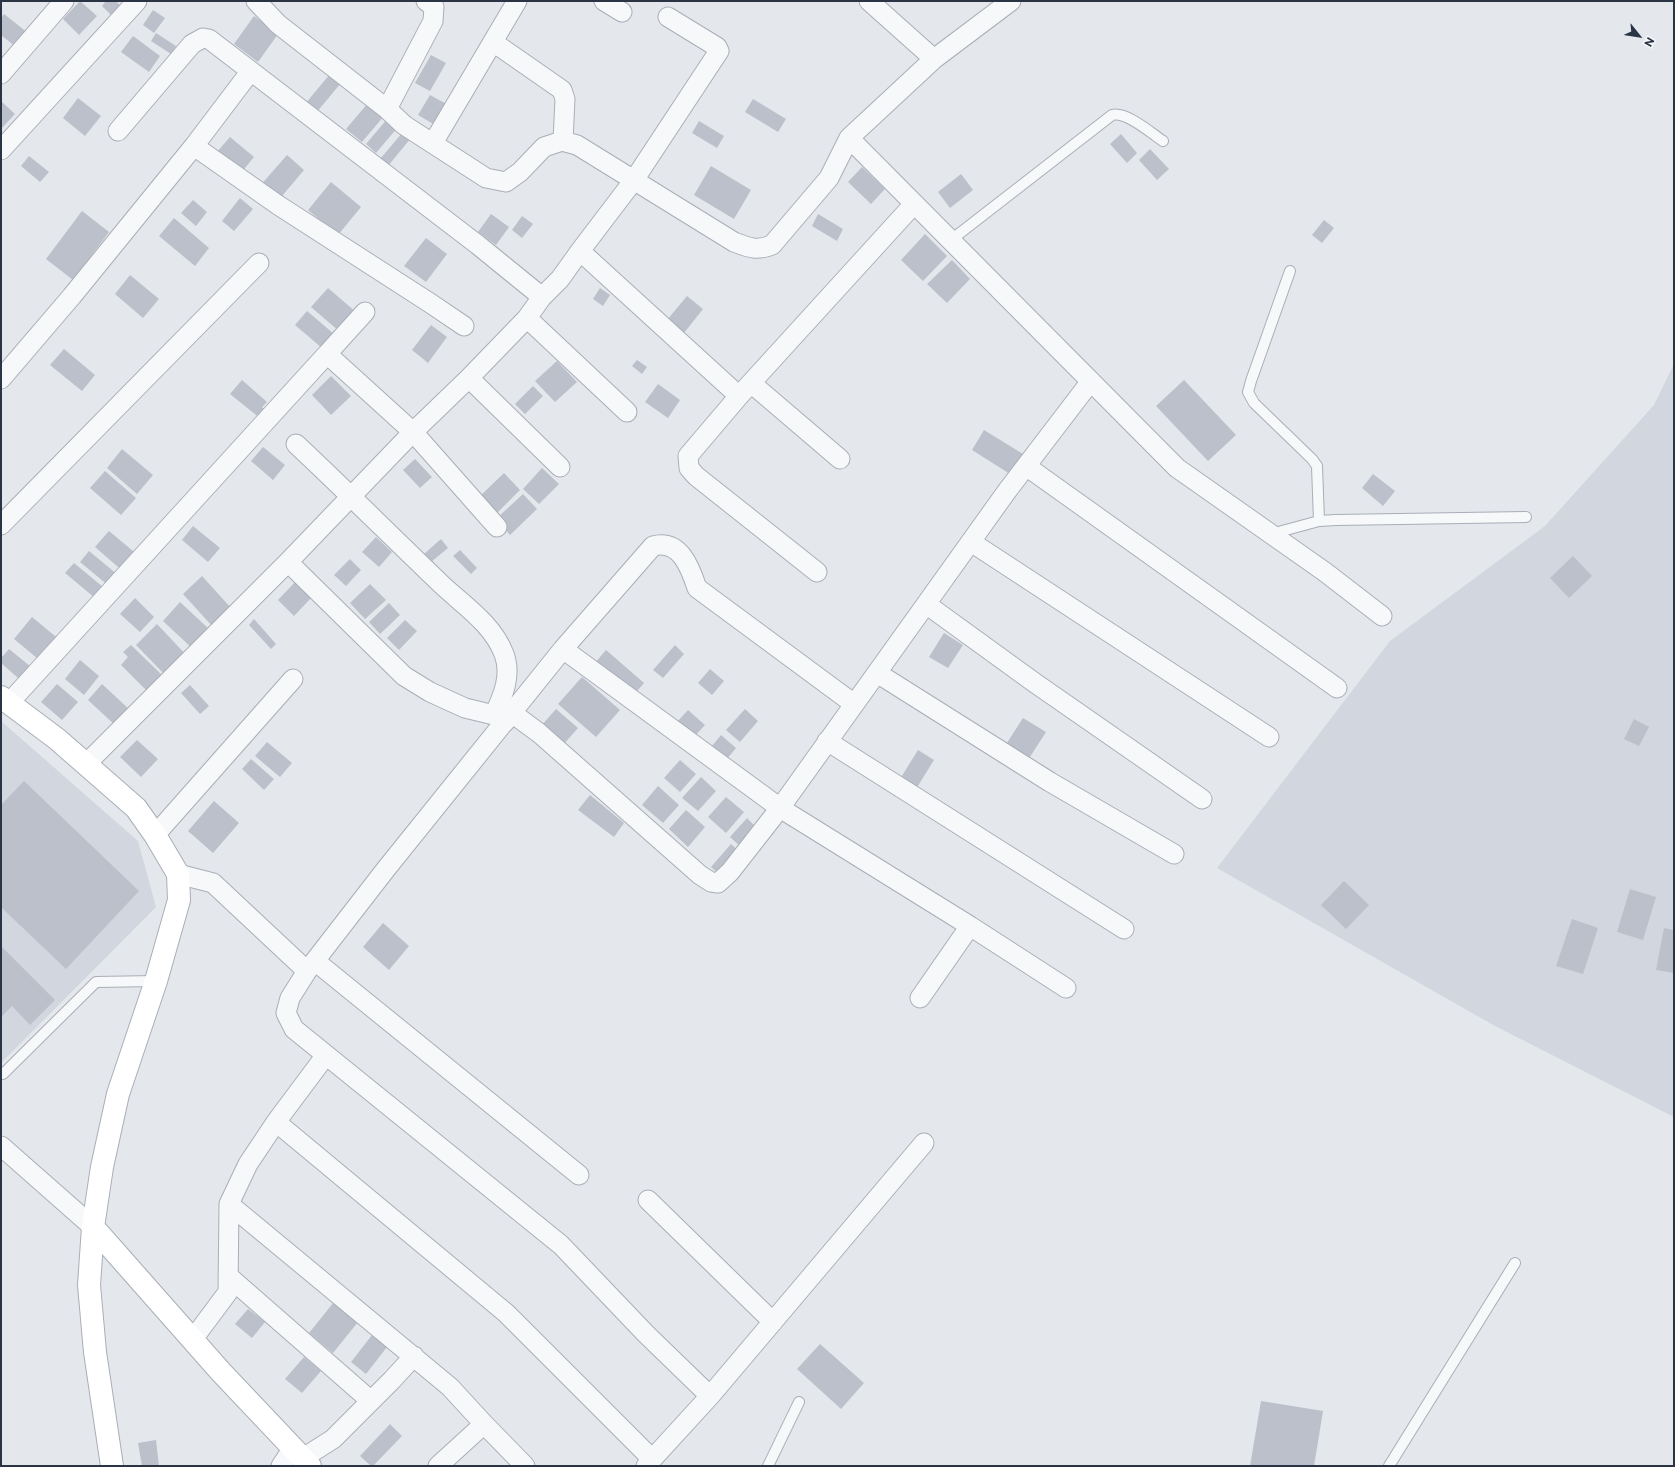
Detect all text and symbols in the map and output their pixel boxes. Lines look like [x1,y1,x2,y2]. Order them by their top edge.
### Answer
north arrow [1619,16,1659,56]
text: N [1641,35,1658,49]

